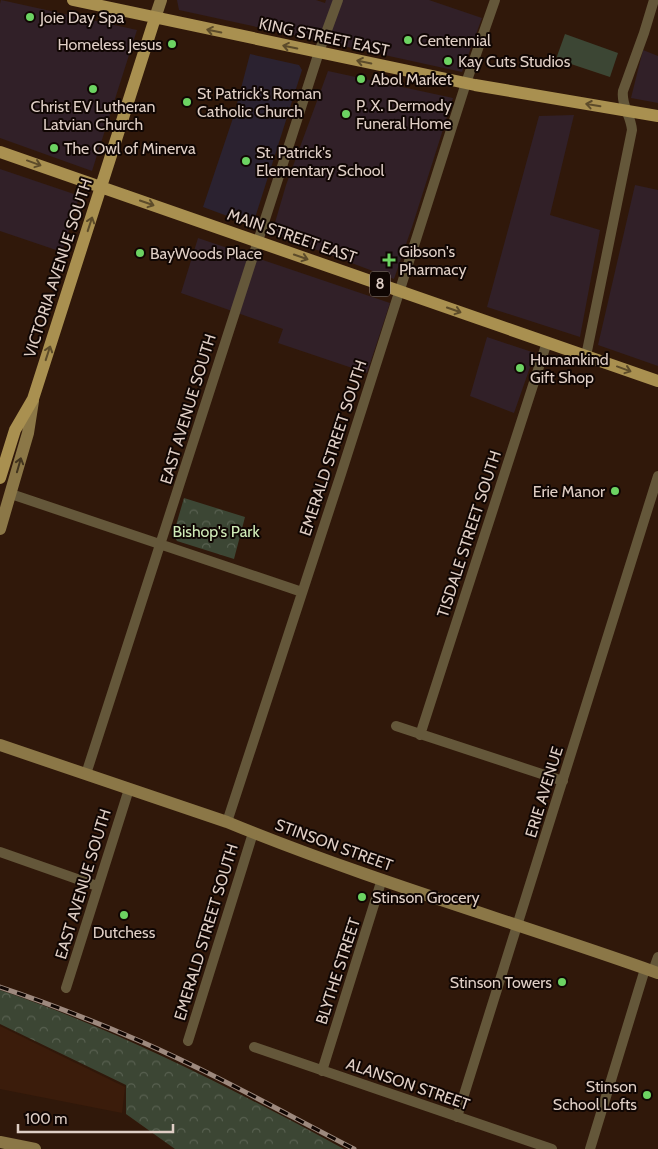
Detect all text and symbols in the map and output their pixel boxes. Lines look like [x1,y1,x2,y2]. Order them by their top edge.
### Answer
place label: Joie Day Spa [39,8,125,27]
marker: Joie Day Spa [24,11,36,23]
street label: KING STREET EAST [257,14,391,60]
one-way arrow [206,25,222,35]
place label: Centennial [418,31,491,50]
marker: Centennial [402,34,414,46]
place label: Homeless Jesus [57,35,162,54]
marker: Homeless Jesus [166,38,178,50]
one-way arrow [283,41,299,51]
place label: Kay Cuts Studios [458,52,571,71]
marker: Kay Cuts Studios [442,55,454,67]
one-way arrow [357,56,373,66]
place label: Abol Market [371,70,453,89]
marker: Abol Market [355,73,367,85]
marker: Christ EV Lutheran Latvian Church [87,83,99,95]
place label: St Patrick's Roman Catholic Church [197,84,321,121]
marker: St Patrick's Roman Catholic Church [181,96,193,108]
place label: P. X. Dermody Funeral Home [356,96,452,133]
place label: Christ EV Lutheran Latvian Church [31,97,156,134]
one-way arrow [585,99,601,109]
marker: P. X. Dermody Funeral Home [340,108,352,120]
place label: The Owl of Minerva [64,139,196,158]
marker: The Owl of Minerva [48,142,60,154]
place label: St. Patrick's Elementary School [256,143,384,180]
marker: St. Patrick's Elementary School [240,155,252,167]
one-way arrow [25,159,41,168]
street label: VICTORIA AVENUE SOUTH [20,176,96,360]
one-way arrow [139,199,155,208]
street label: MAIN STREET EAST [225,205,360,267]
one-way arrow [85,217,95,233]
place label: Gibson's Pharmacy [399,242,467,279]
place label: BayWoods Place [150,244,262,263]
marker: BayWoods Place [134,247,146,259]
one-way arrow [293,253,308,262]
marker: Gibson's Pharmacy [383,254,395,266]
road number: 8 [370,272,390,296]
one-way arrow [446,306,462,315]
street label: EAST AVENUE SOUTH [156,331,220,487]
one-way arrow [44,345,53,361]
place label: Humankind Gift Shop [530,350,609,387]
street label: EMERALD STREET SOUTH [296,358,370,538]
marker: Humankind Gift Shop [514,362,526,374]
one-way arrow [616,365,632,374]
street label: TISDALE STREET SOUTH [433,448,505,620]
one-way arrow [15,458,24,474]
place label: Erie Manor [533,482,606,501]
marker: Erie Manor [609,485,621,497]
park label: Bishop's Park [172,522,260,541]
street label: ERIE AVENUE [521,744,567,840]
street label: EAST AVENUE SOUTH [51,806,115,962]
street label: STINSON STREET [273,815,396,875]
street label: EMERALD STREET SOUTH [170,841,242,1023]
place label: Stinson Grocery [372,888,480,907]
marker: Stinson Grocery [356,891,368,903]
marker: Dutchess [118,909,130,921]
street label: BLYTHE STREET [312,915,364,1027]
place label: Dutchess [93,923,156,942]
place label: Stinson Towers [450,973,552,992]
marker: Stinson Towers [556,976,568,988]
street label: ALANSON STREET [344,1054,473,1114]
place label: Stinson School Lofts [553,1077,637,1114]
marker: Stinson School Lofts [641,1089,653,1101]
scale bar [18,1102,172,1134]
text: 100 m [25,1110,67,1128]

